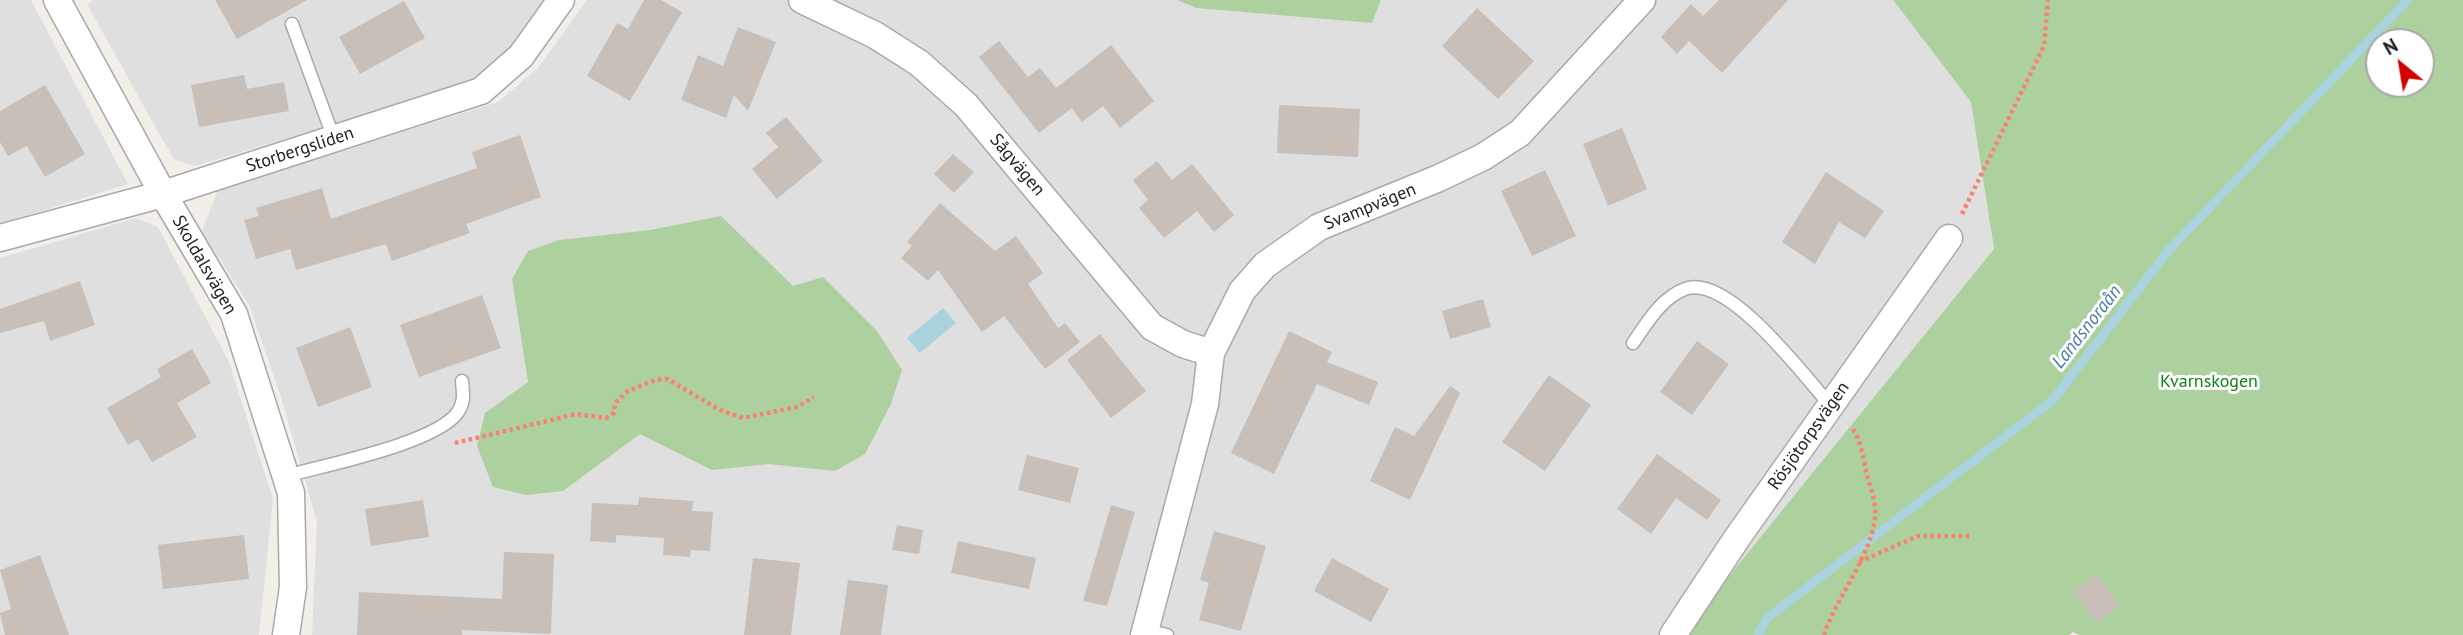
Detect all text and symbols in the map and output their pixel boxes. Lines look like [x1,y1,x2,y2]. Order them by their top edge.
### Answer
north arrow [2365,28,2435,98]
text: N [2379,33,2402,60]
street label: Storbergsliden [243,122,357,178]
street label: Sågvägen [985,130,1049,200]
street label: Svampvägen [1321,179,1419,235]
street label: Skoldalsvägen [167,212,241,318]
water label: Landsnoraån [2048,281,2126,373]
park label: Kvarnskogen [2160,371,2258,393]
street label: Rösjötorpsvägen [1764,378,1854,494]

